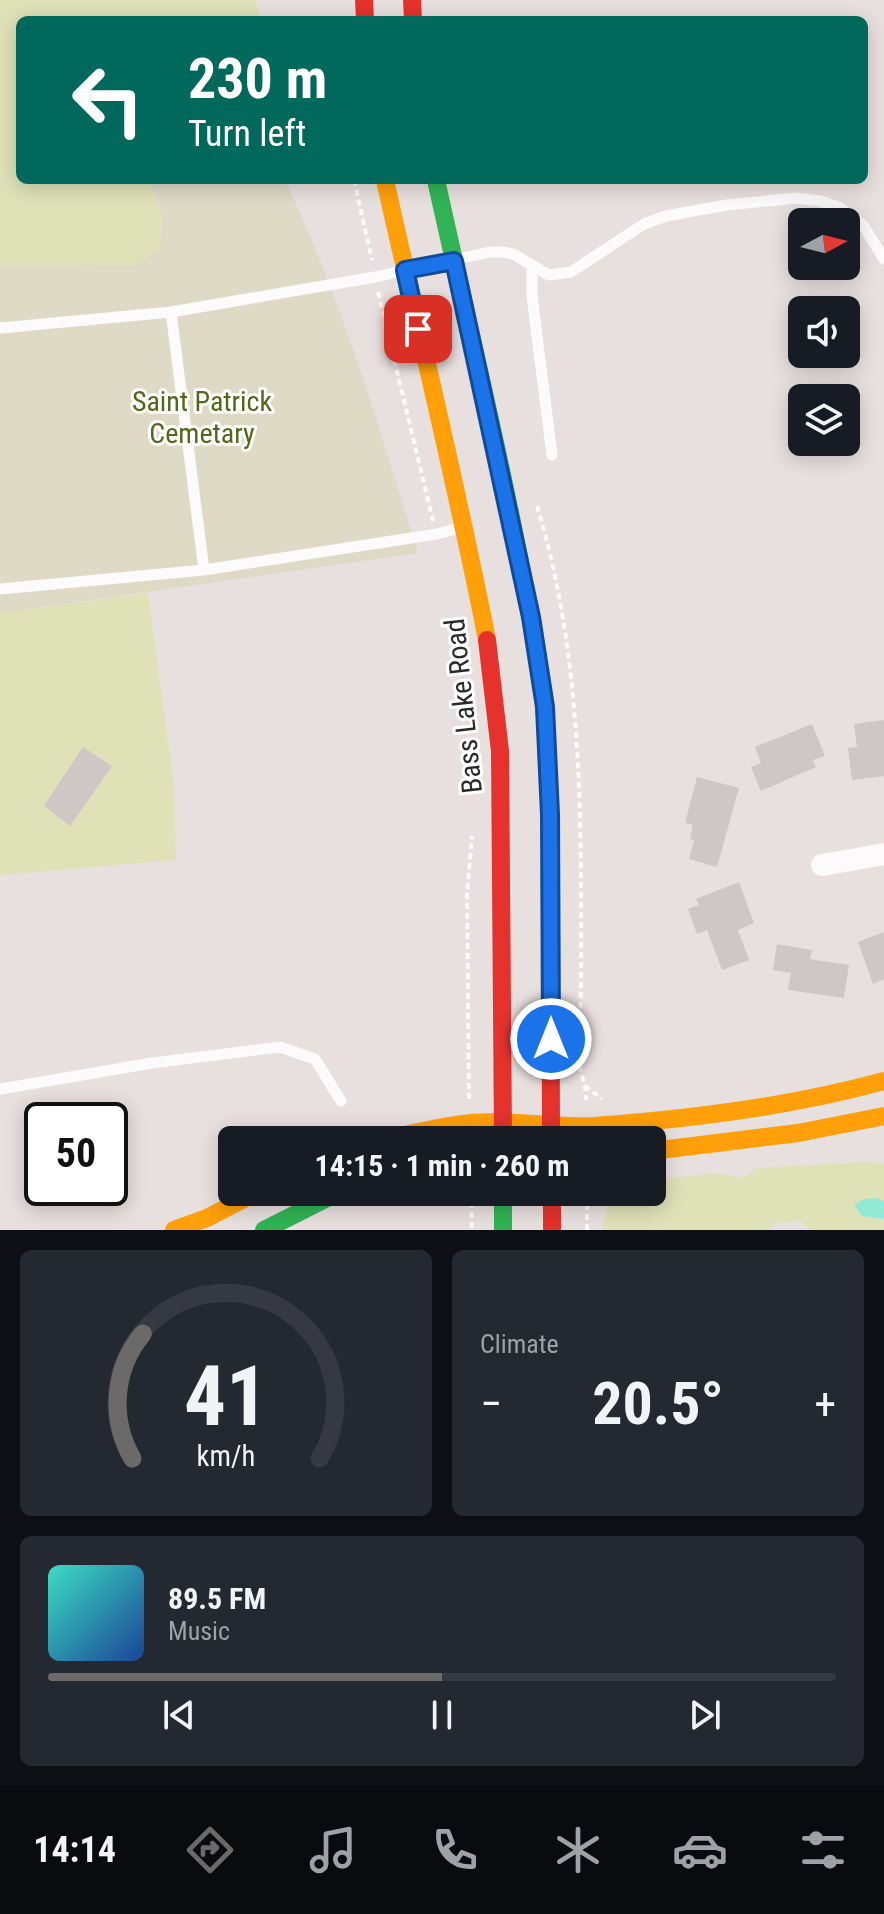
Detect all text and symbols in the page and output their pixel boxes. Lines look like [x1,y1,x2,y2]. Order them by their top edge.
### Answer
text: 230 m [188,46,327,112]
icon: left [56,48,160,152]
text: Turn left [188,113,306,155]
north arrow [788,208,860,280]
map controls [788,208,860,456]
pin [384,295,452,363]
button: sound [788,296,860,368]
icon: arrive [396,307,440,351]
button: layers [788,384,860,456]
park label: Saint Patrick Cemetary [132,385,272,450]
street label: Bass Lake Road [438,617,489,795]
position arrow [509,997,593,1081]
speed limit sign: 50 [24,1102,128,1206]
text: 14:15 · 1 min · 260 m [315,1148,569,1183]
text: Climate [480,1329,559,1359]
text: 41 [184,1348,268,1445]
text: 20.5° [592,1368,724,1439]
text: − [480,1378,502,1430]
text: + [814,1378,836,1430]
text: km/h [197,1439,255,1473]
text: 89.5 FM [168,1581,266,1616]
text: Music [168,1616,230,1646]
icon: previous [157,1693,201,1737]
icon: pause [420,1693,464,1737]
icon: next [683,1693,727,1737]
icon: directions [182,1822,238,1878]
icon: music [305,1822,361,1878]
icon: phone [427,1822,483,1878]
icon: climate [550,1822,606,1878]
icon: car [672,1822,728,1878]
icon: filters [795,1822,851,1878]
text: 14:14 [33,1829,116,1871]

